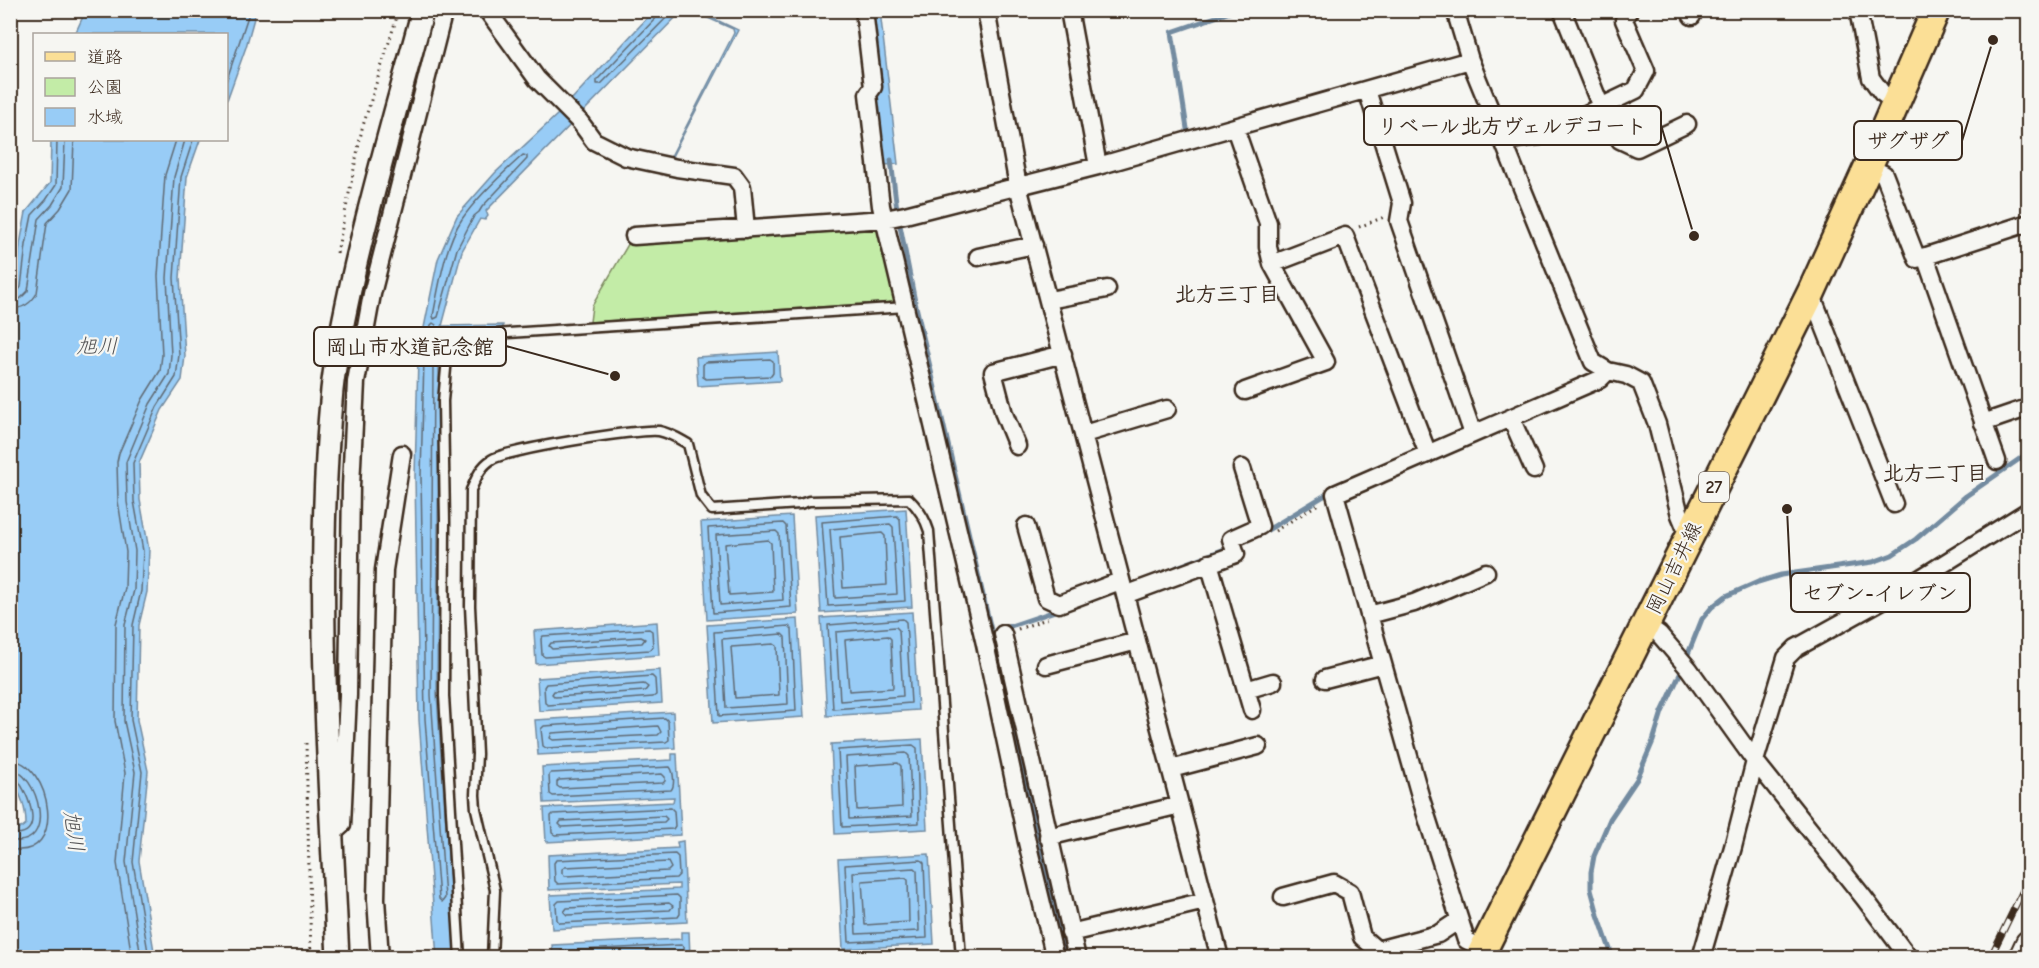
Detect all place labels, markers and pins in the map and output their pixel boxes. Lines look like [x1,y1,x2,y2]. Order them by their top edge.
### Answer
callout: リベール北方ヴェルデコート [1364,106,1661,145]
callout: ザグザグ [1854,121,1962,160]
callout: 岡山市水道記念館 [314,327,506,366]
callout: セブン-イレブン [1791,573,1970,612]

